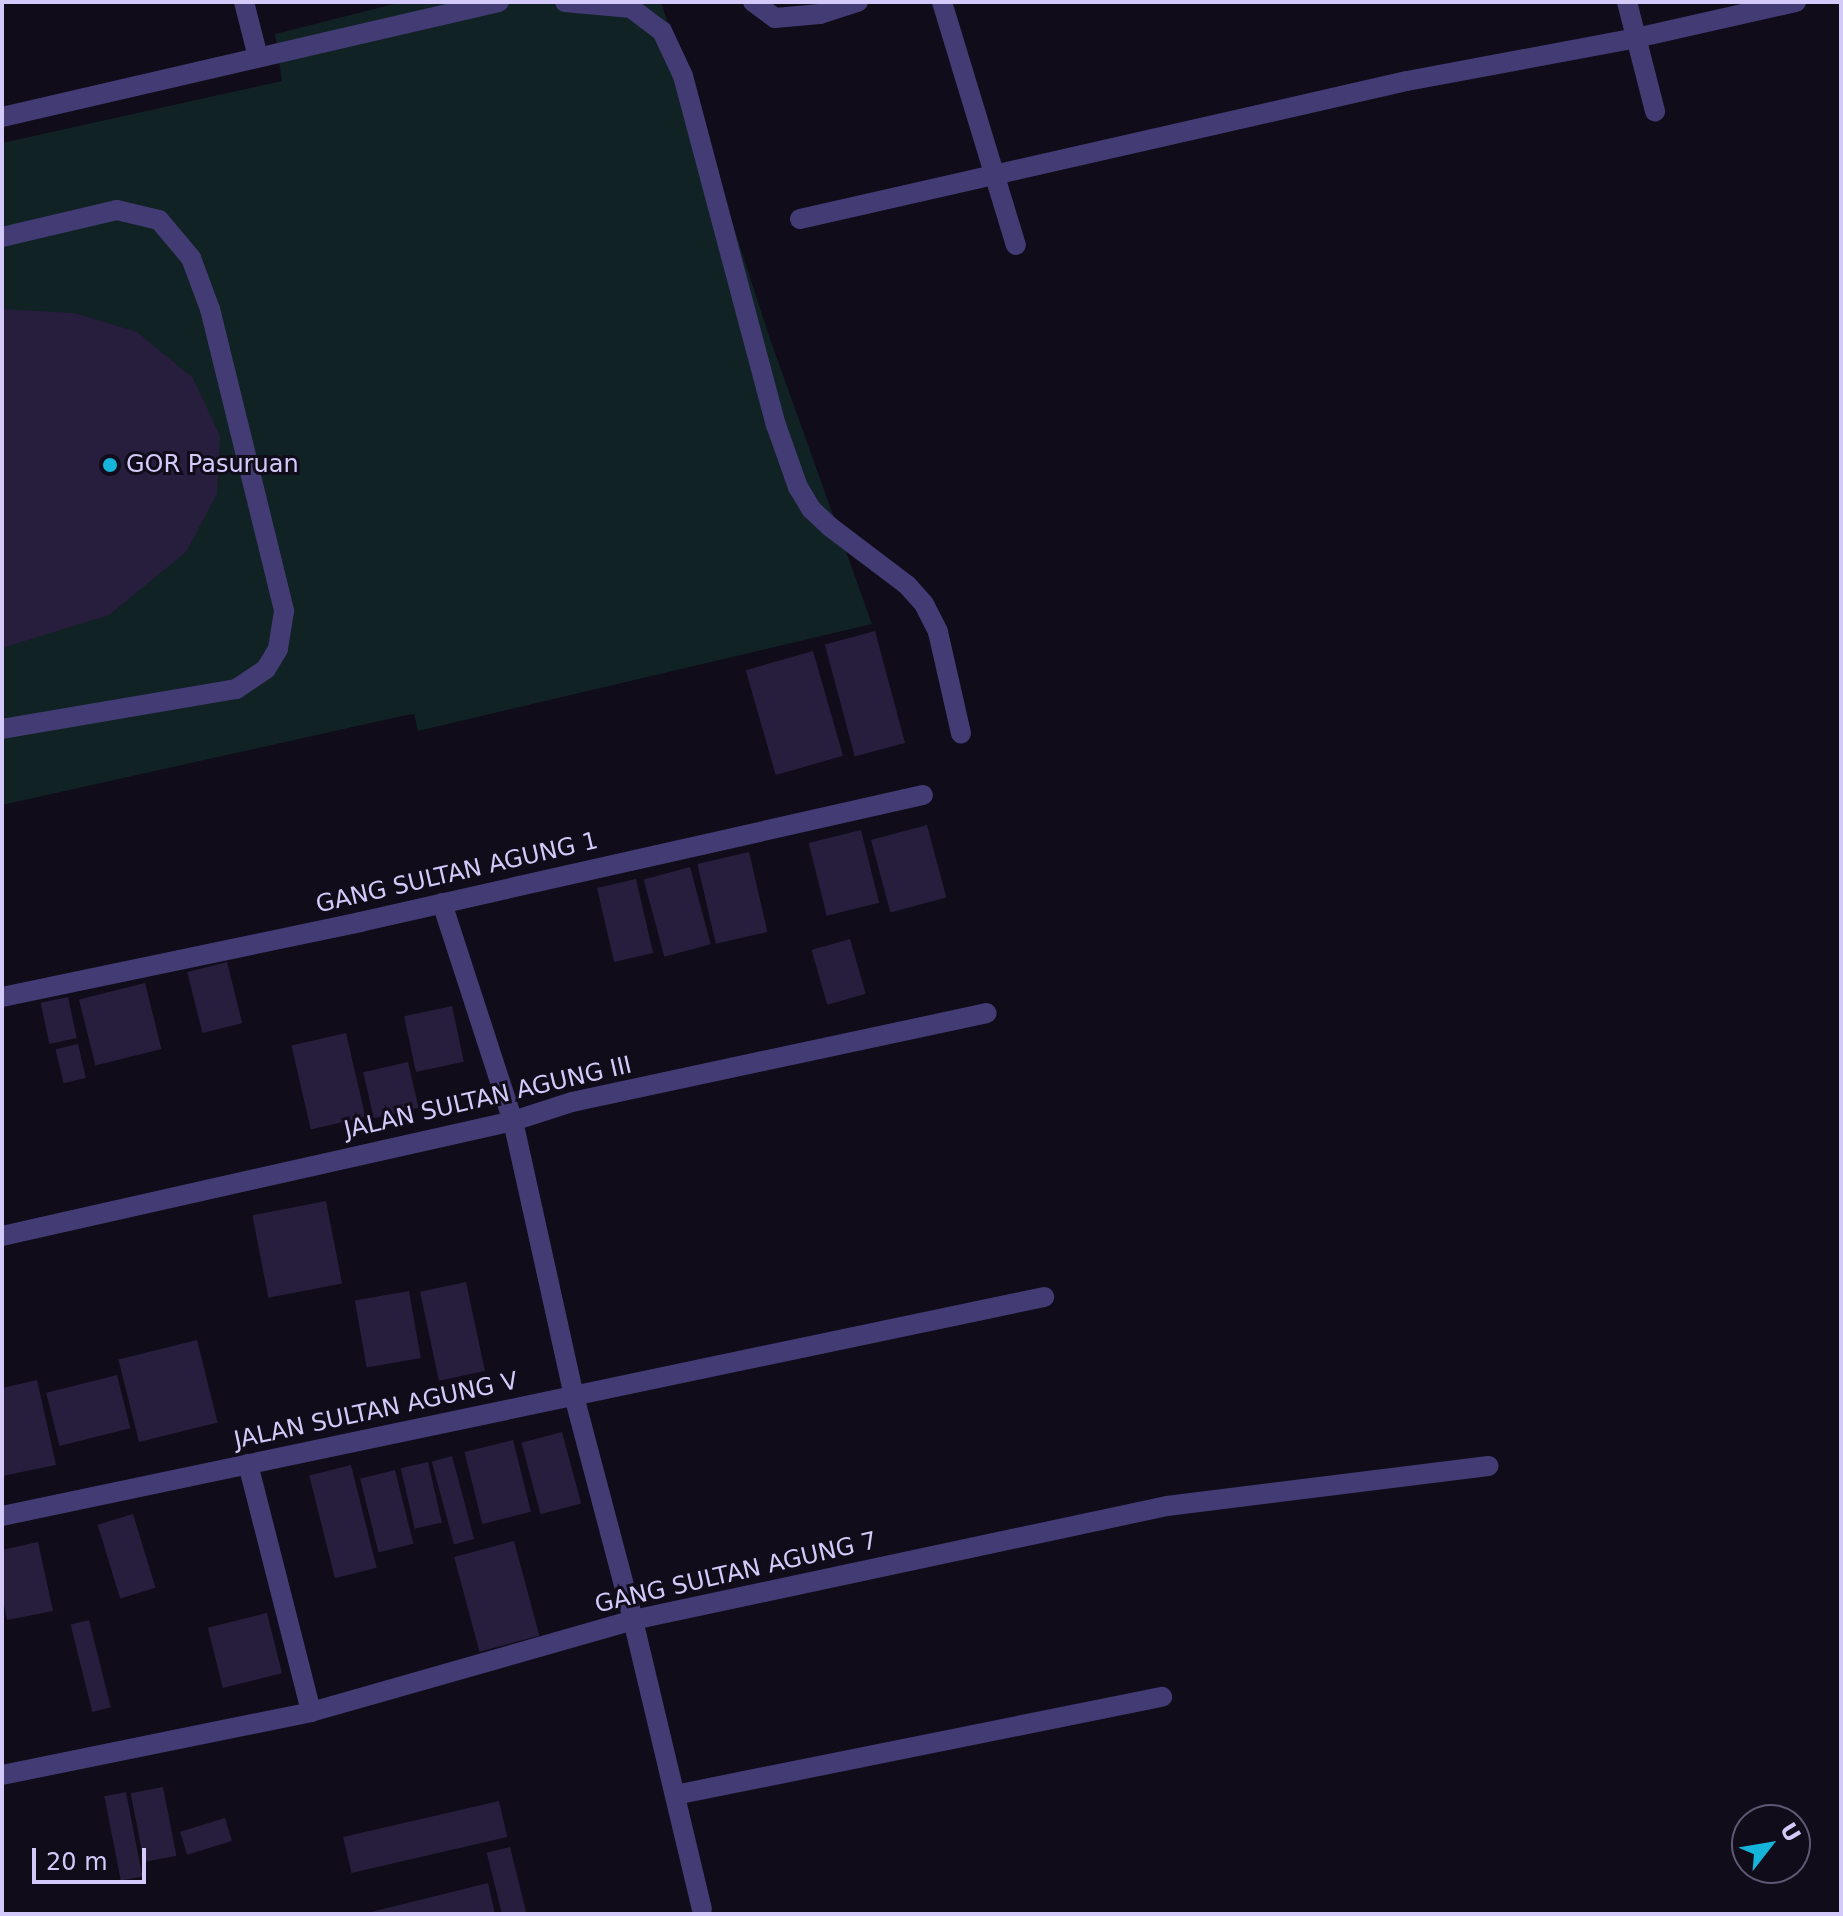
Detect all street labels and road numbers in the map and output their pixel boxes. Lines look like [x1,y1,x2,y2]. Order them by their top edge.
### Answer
street label: GANG SULTAN AGUNG 1 [313,827,601,919]
street label: JALAN SULTAN AGUNG III [341,1051,635,1145]
street label: JALAN SULTAN AGUNG V [231,1367,521,1455]
street label: GANG SULTAN AGUNG 7 [592,1527,880,1619]

